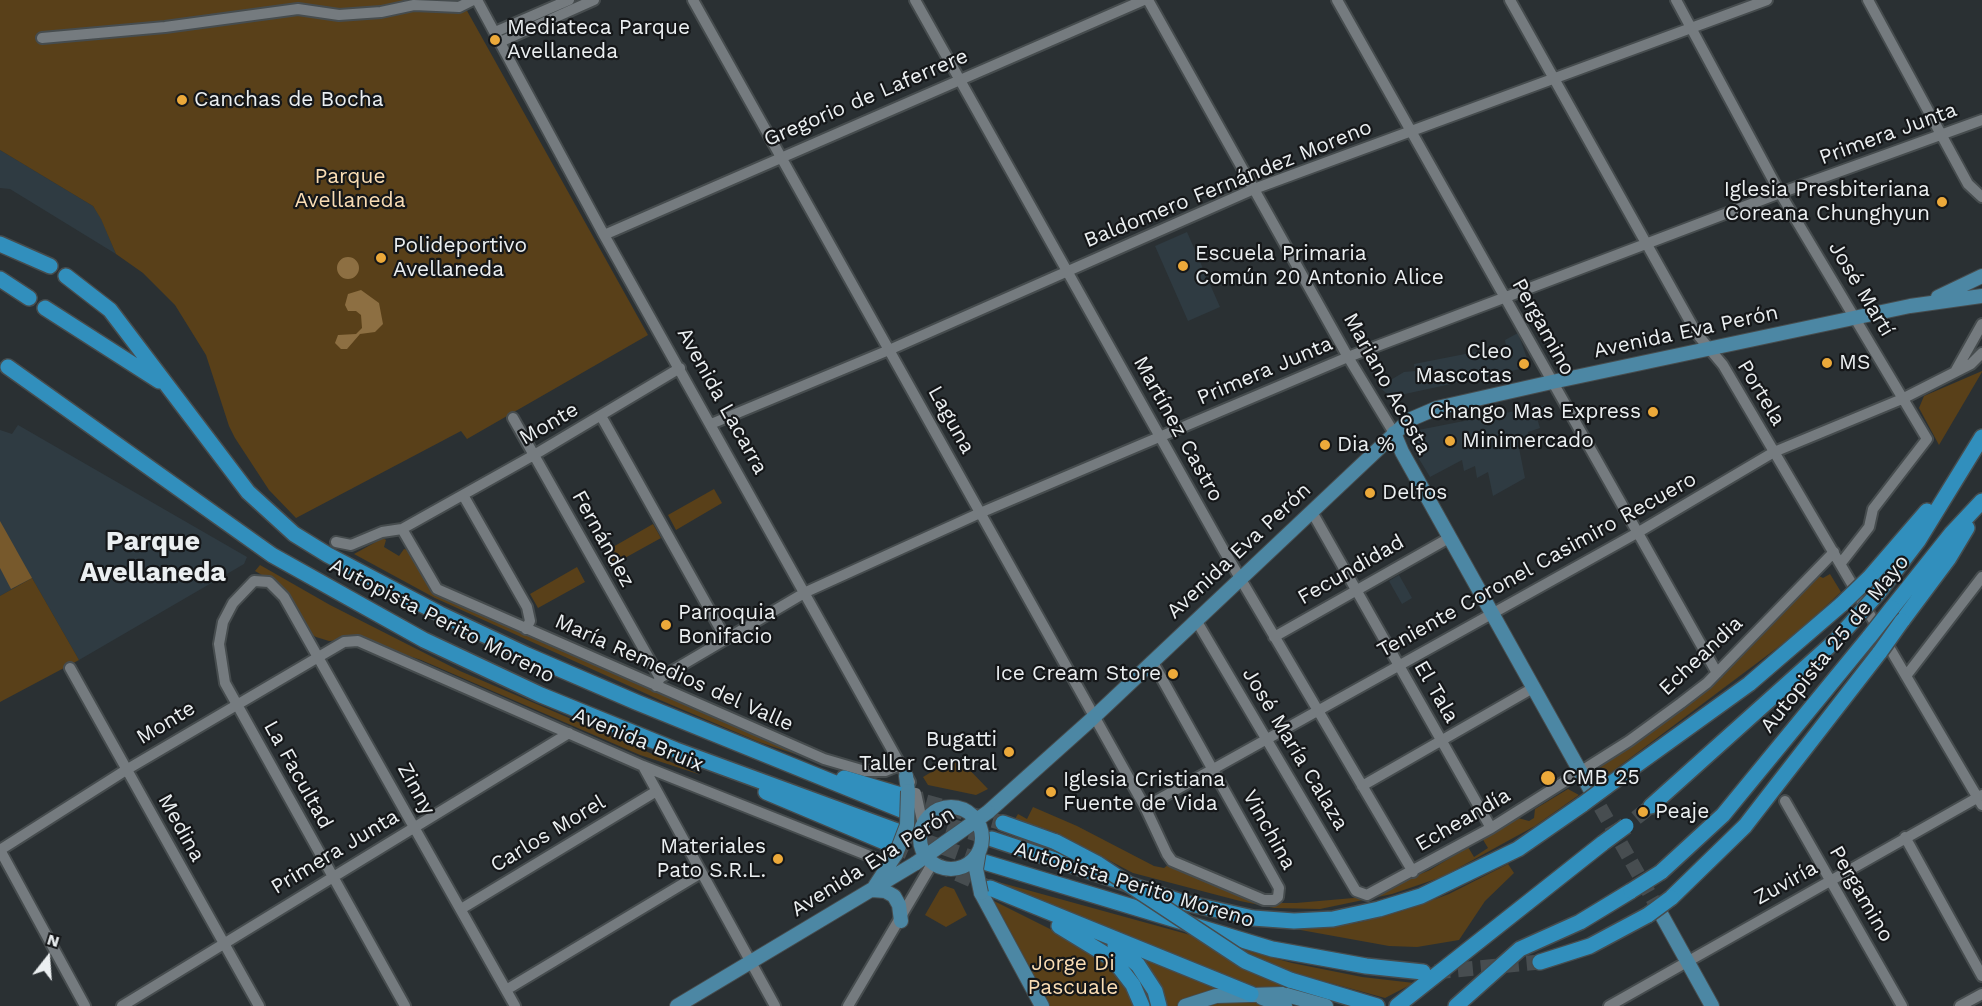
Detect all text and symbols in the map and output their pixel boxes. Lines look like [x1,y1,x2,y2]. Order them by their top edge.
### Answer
place label: Mediateca Parque Avellaneda [507,15,690,65]
marker: Mediateca Parque Avellaneda [488,33,502,47]
street label: Gregorio de Laferrere [760,44,972,152]
place label: Canchas de Bocha [194,87,384,113]
marker: Canchas de Bocha [175,93,189,107]
street label: Primera Junta [1816,97,1960,171]
street label: Baldomero Fernández Moreno [1080,115,1376,253]
park label: Parque Avellaneda [294,164,406,214]
place label: Iglesia Presbiteriana Coreana Chunghyun [1724,177,1930,227]
marker: Iglesia Presbiteriana Coreana Chunghyun [1935,195,1949,209]
place label: Polideportivo Avellaneda [393,233,527,283]
street label: José Martí [1823,237,1899,341]
place label: Escuela Primaria Común 20 Antonio Alice [1195,241,1444,291]
marker: Polideportivo Avellaneda [374,251,388,265]
marker: Escuela Primaria Común 20 Antonio Alice [1176,259,1190,273]
street label: Pergamino [1506,274,1580,380]
street label: Avenida Eva Perón [1591,300,1781,364]
street label: Mariano Acosta [1338,309,1436,459]
street label: Avenida Lacarra [671,323,773,479]
street label: Primera Junta [1194,331,1336,411]
place label: Cleo Mascotas [1415,339,1512,389]
place label: MS [1839,350,1870,376]
street label: Martínez Castro [1128,352,1228,506]
street label: Portela [1732,355,1790,431]
marker: MS [1820,356,1834,370]
marker: Cleo Mascotas [1517,357,1531,371]
street label: Laguna [922,382,980,458]
street label: Monte [515,397,583,451]
place label: Chango Mas Express [1430,399,1641,425]
marker: Chango Mas Express [1646,405,1660,419]
place label: Minimercado [1462,428,1594,454]
place label: Dia % [1337,432,1395,458]
marker: Minimercado [1443,434,1457,448]
marker: Dia % [1318,438,1332,452]
street label: Teniente Coronel Casimiro Recuero [1373,467,1701,663]
street label: Avenida Eva Perón [1162,478,1316,624]
place label: Delfos [1382,480,1447,506]
street label: Fernández [566,486,640,592]
marker: Delfos [1363,486,1377,500]
district label: Parque Avellaneda [80,526,226,589]
street label: Fecundidad [1293,529,1409,611]
street label: Autopista 25 de Mayo [1755,550,1915,738]
street label: Autopista Perito Moreno [325,553,559,689]
place label: Parroquia Bonifacio [678,600,776,650]
street label: María Remedios del Valle [551,609,797,737]
street label: Echeandia [1654,611,1748,701]
marker: Parroquia Bonifacio [659,618,673,632]
street label: El Tala [1408,656,1464,728]
place label: Ice Cream Store [995,661,1161,687]
street label: José María Calaza [1236,663,1354,835]
marker: Ice Cream Store [1166,667,1180,681]
street label: Monte [132,696,200,750]
street label: Avenida Bruix [569,702,707,778]
street label: La Facultad [258,716,338,834]
place label: Bugatti Taller Central [859,727,997,777]
marker: Bugatti Taller Central [1002,745,1016,759]
street label: Zinny [392,759,440,819]
place label: CMB 25 [1562,765,1640,791]
place label: Iglesia Cristiana Fuente de Vida [1063,767,1225,817]
marker: CMB 25 [1539,769,1557,787]
street label: Echeandía [1411,783,1515,857]
marker: Iglesia Cristiana Fuente de Vida [1044,785,1058,799]
street label: Vinchina [1237,786,1301,874]
street label: Medina [152,790,210,866]
street label: Carlos Morel [486,790,610,878]
place label: Peaje [1655,799,1709,825]
street label: Avenida Eva Perón [787,802,959,922]
street label: Primera Junta [267,804,403,900]
marker: Peaje [1636,805,1650,819]
place label: Materiales Pato S.R.L. [656,834,766,884]
street label: Autopista Perito Moreno [1011,836,1257,934]
street label: Pergamino [1823,841,1899,947]
marker: Materiales Pato S.R.L. [771,852,785,866]
street label: Zuviría [1750,855,1822,911]
north arrow [18,928,78,988]
text: N [45,929,62,951]
park label: Jorge Di Pascuale [1028,951,1118,1001]

